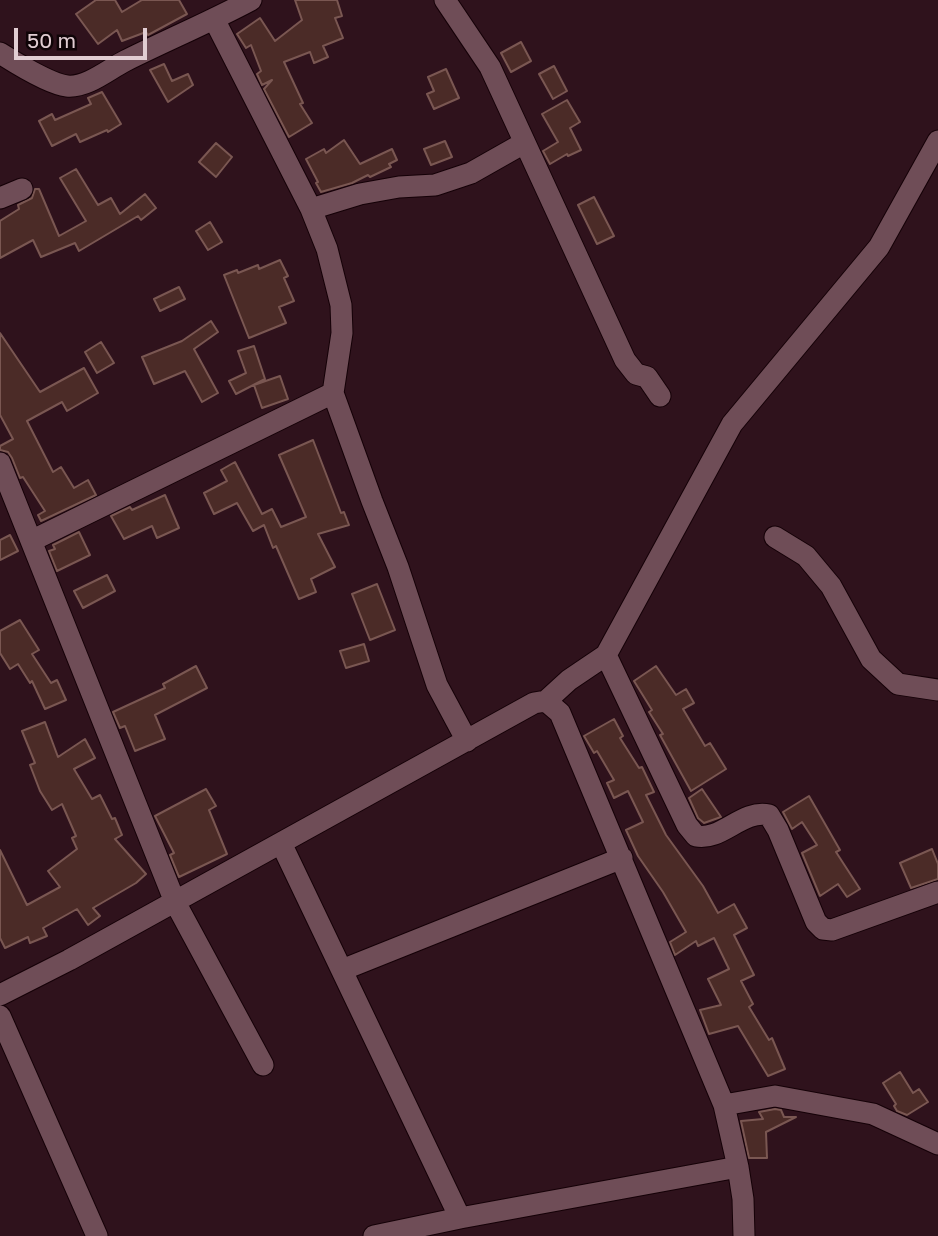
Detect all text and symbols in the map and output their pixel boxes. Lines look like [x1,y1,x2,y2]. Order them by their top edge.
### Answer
scale bar [18,14,150,58]
text: 50 m [27,27,76,53]

